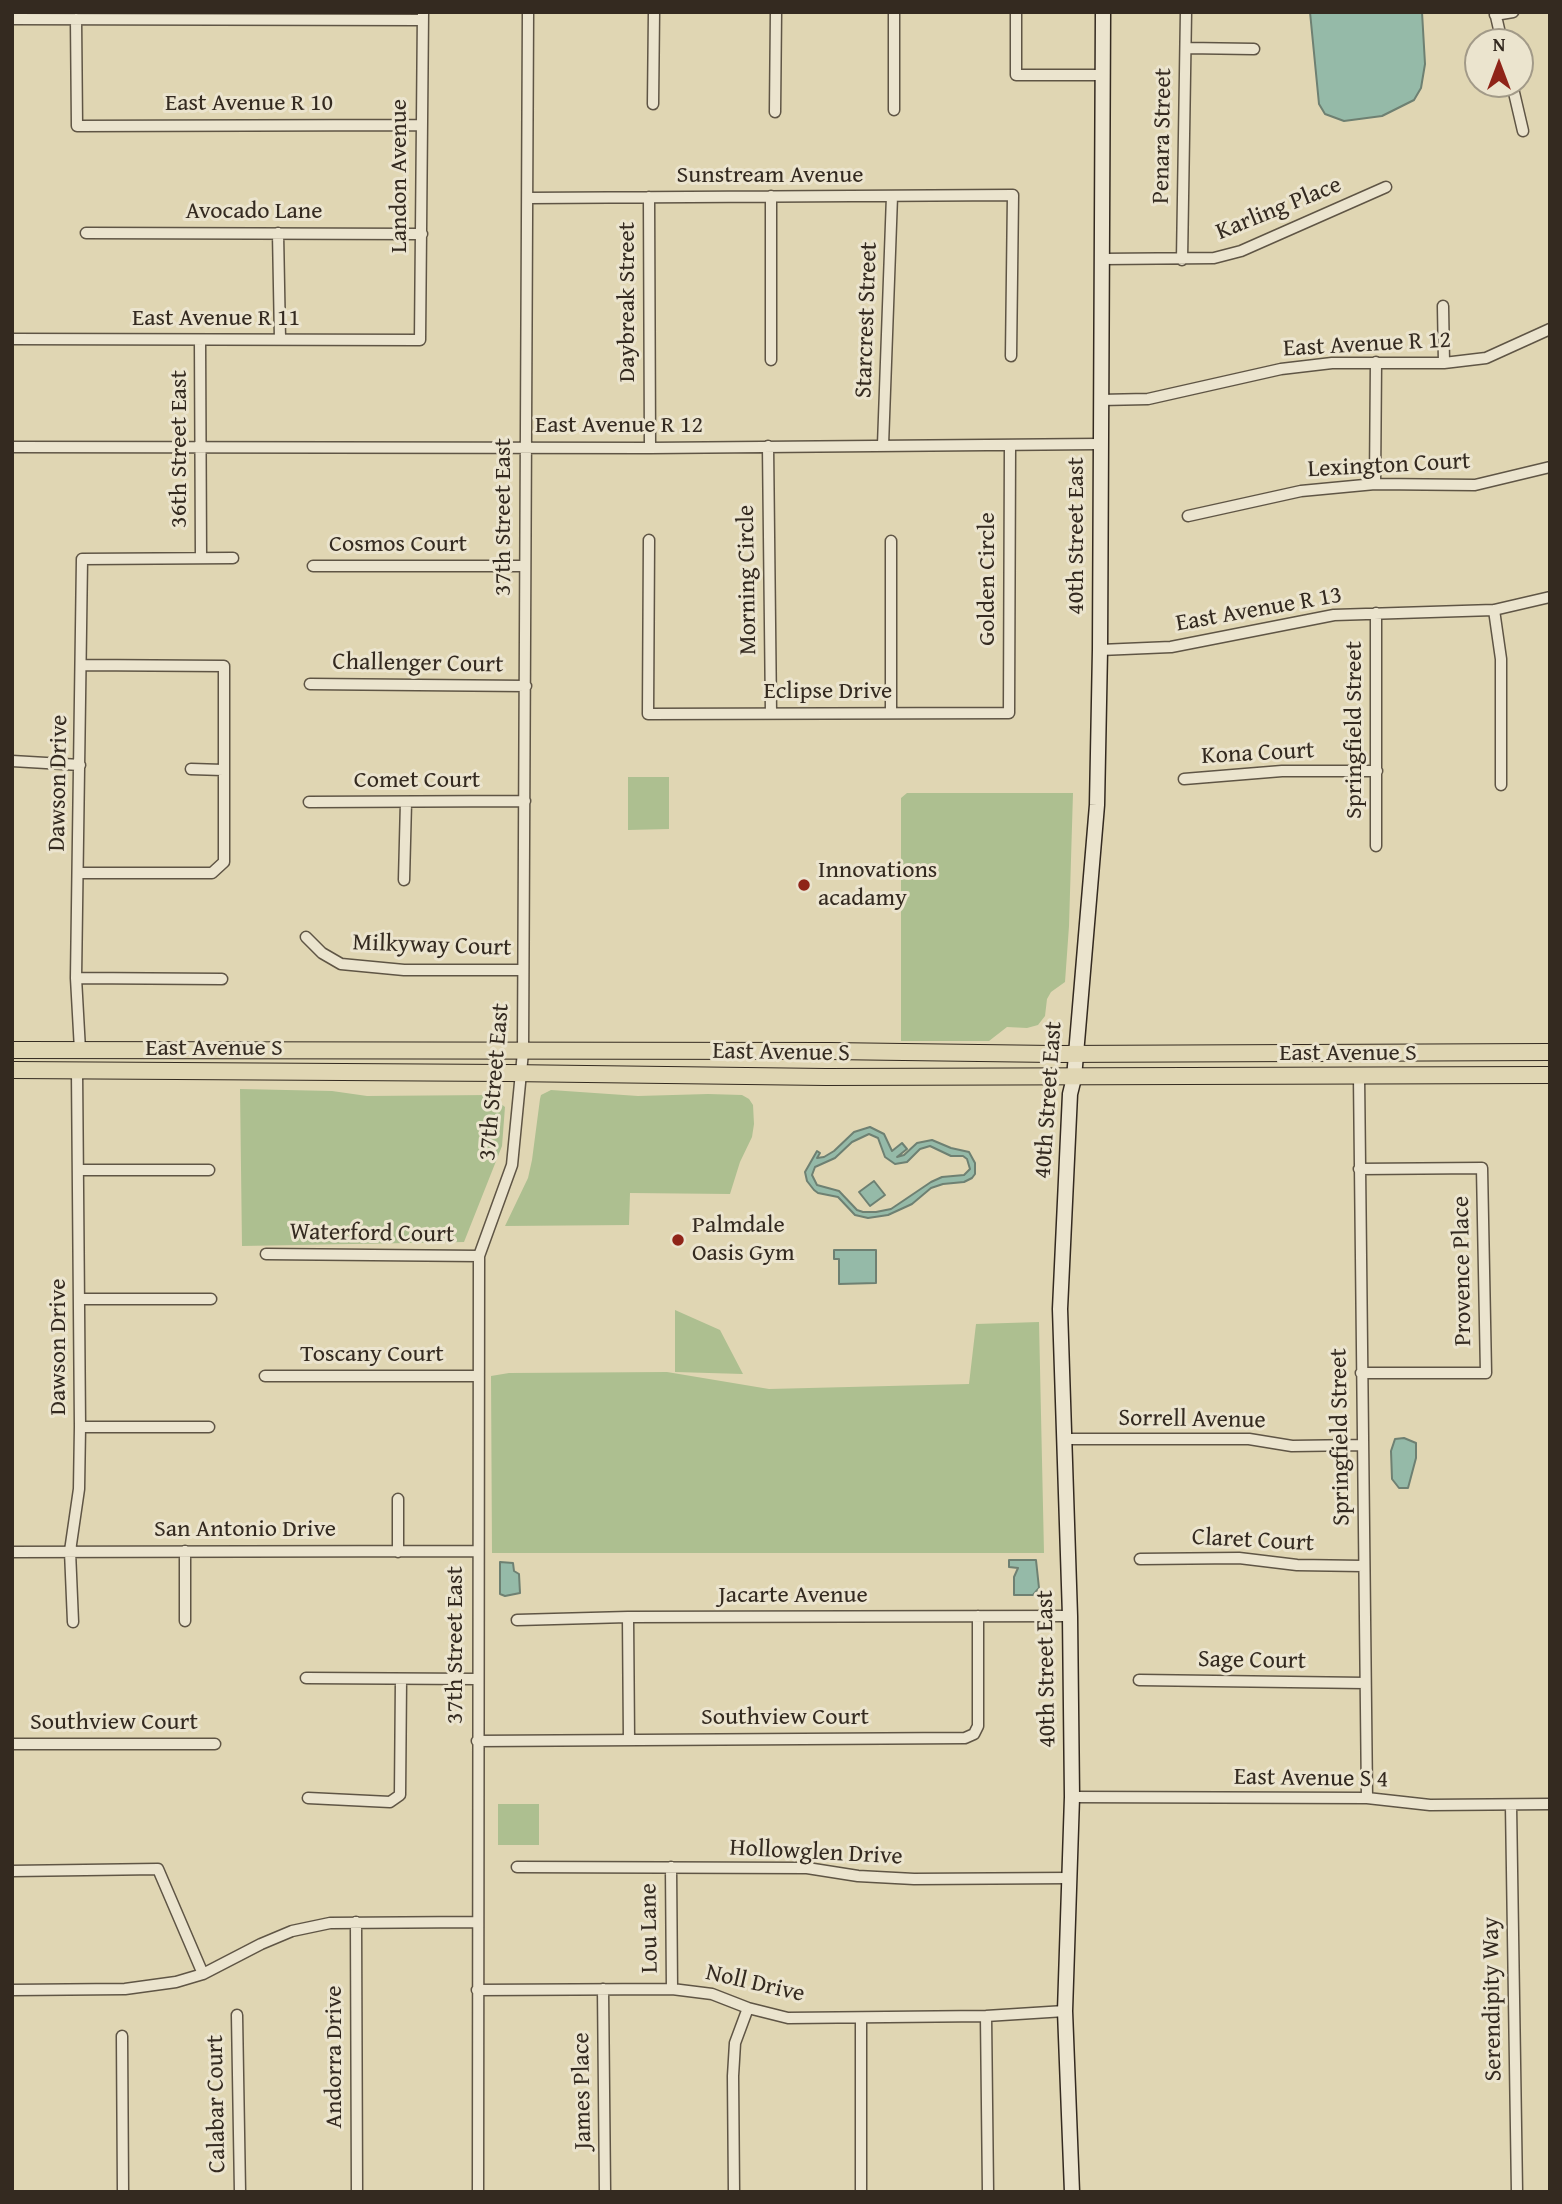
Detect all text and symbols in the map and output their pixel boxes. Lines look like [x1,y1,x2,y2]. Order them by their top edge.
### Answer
north arrow [1464,28,1534,98]
text: N [1493,30,1505,58]
street label: Penara Street [1147,68,1179,204]
street label: East Avenue R 10 [165,90,333,118]
street label: Landon Avenue [386,99,414,253]
street label: Sunstream Avenue [677,162,863,190]
street label: Karling Place [1212,171,1346,247]
street label: Avocado Lane [185,198,323,226]
street label: Daybreak Street [614,222,642,382]
street label: Starcrest Street [850,241,884,399]
street label: East Avenue R 11 [132,305,300,333]
street label: East Avenue R 12 [1282,326,1452,364]
street label: 36th Street East [166,370,194,528]
street label: East Avenue R 12 [535,412,703,440]
street label: 37th Street East [490,438,518,596]
street label: Lexington Court [1307,447,1471,485]
street label: 40th Street East [1063,457,1091,615]
street label: Morning Circle [732,505,764,655]
street label: Golden Circle [974,512,1002,646]
street label: Cosmos Court [329,531,467,559]
street label: East Avenue R 13 [1174,581,1344,639]
street label: Springfield Street [1341,641,1369,819]
street label: Challenger Court [332,648,504,680]
street label: Eclipse Drive [764,678,892,706]
street label: Dawson Drive [43,714,75,852]
street label: Kona Court [1201,737,1315,771]
street label: Comet Court [354,767,480,795]
place label: Innovations acadamy [818,857,937,913]
marker: Innovations acadamy [796,877,812,893]
street label: Milkyway Court [352,929,512,963]
street label: 37th Street East [474,1002,516,1162]
street label: 40th Street East [1029,1020,1069,1180]
street label: East Avenue S [145,1035,283,1063]
street label: East Avenue S [712,1037,850,1069]
street label: East Avenue S [1279,1040,1417,1068]
street label: Provence Place [1447,1196,1479,1346]
place label: Palmdale Oasis Gym [692,1212,795,1268]
street label: Waterford Court [289,1218,455,1250]
marker: Palmdale Oasis Gym [670,1232,686,1248]
street label: Dawson Drive [45,1279,73,1415]
street label: Toscany Court [300,1341,444,1369]
street label: Springfield Street [1325,1348,1357,1526]
street label: Sorrell Avenue [1118,1404,1266,1436]
street label: San Antonio Drive [154,1516,336,1544]
street label: Claret Court [1191,1523,1315,1559]
street label: 37th Street East [442,1566,470,1724]
street label: Jacarte Avenue [718,1582,868,1610]
street label: 40th Street East [1031,1590,1063,1748]
street label: Sage Court [1198,1646,1306,1676]
street label: Southview Court [701,1704,869,1732]
street label: Southview Court [30,1709,198,1737]
street label: East Avenue S 4 [1234,1763,1388,1795]
street label: Hollowglen Drive [729,1834,903,1872]
street label: Lou Lane [635,1883,665,1973]
street label: Serendipity Way [1477,1916,1509,2082]
street label: Noll Drive [703,1959,807,2009]
street label: Andorra Drive [321,1985,349,2129]
street label: James Place [568,2032,598,2150]
street label: Calabar Court [201,2035,233,2173]

